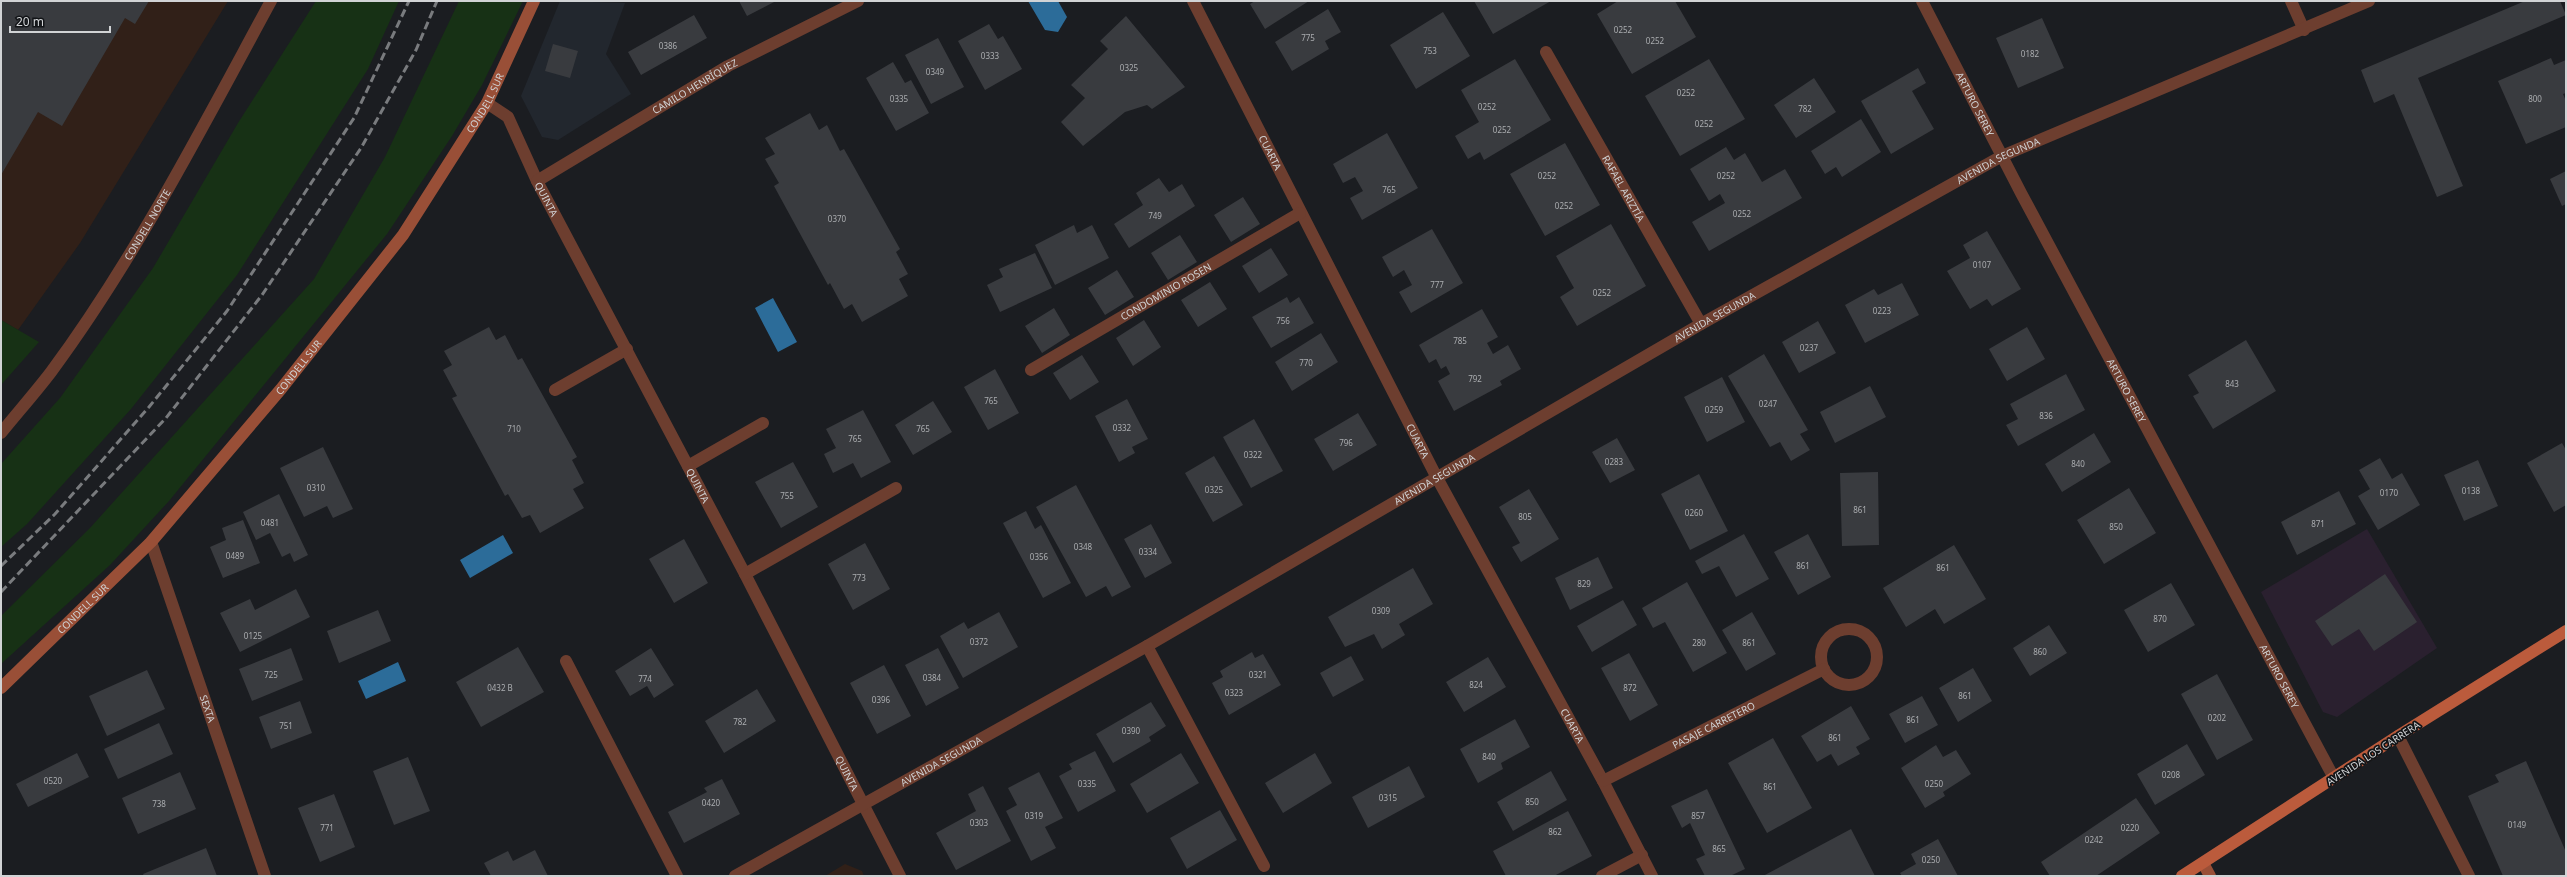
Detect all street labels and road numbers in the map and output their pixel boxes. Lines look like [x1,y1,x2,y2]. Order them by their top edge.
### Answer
street label: CAMILO HENRÍQUEZ [649,55,740,117]
street label: ARTURO SEREY [1953,69,1998,139]
street label: CONDELL SUR [463,70,507,136]
street label: CUARTA [1256,132,1285,173]
street label: AVENIDA SEGUNDA [1954,134,2042,187]
street label: RAFAEL ARIZTÍA [1599,153,1649,225]
street label: QUINTA [532,179,562,219]
street label: CONDELL NORTE [121,186,174,263]
street label: CONDOMINIO ROSEN [1118,259,1214,323]
street label: AVENIDA SEGUNDA [1671,288,1758,345]
street label: CONDELL SUR [272,336,325,398]
street label: ARTURO SEREY [2104,356,2150,425]
street label: CUARTA [1403,421,1433,461]
street label: AVENIDA SEGUNDA [1391,450,1478,508]
street label: QUINTA [683,466,713,506]
street label: CONDELL SUR [54,580,112,637]
street label: ARTURO SEREY [2257,642,2303,711]
street label: SEXTA [197,693,219,725]
street label: PASAJE CARRETERO [1670,698,1758,752]
street label: CUARTA [1557,706,1588,746]
street label: AVENIDA LOS CARRERA [2324,717,2423,789]
street label: AVENIDA SEGUNDA [898,732,985,789]
street label: QUINTA [832,753,862,794]

